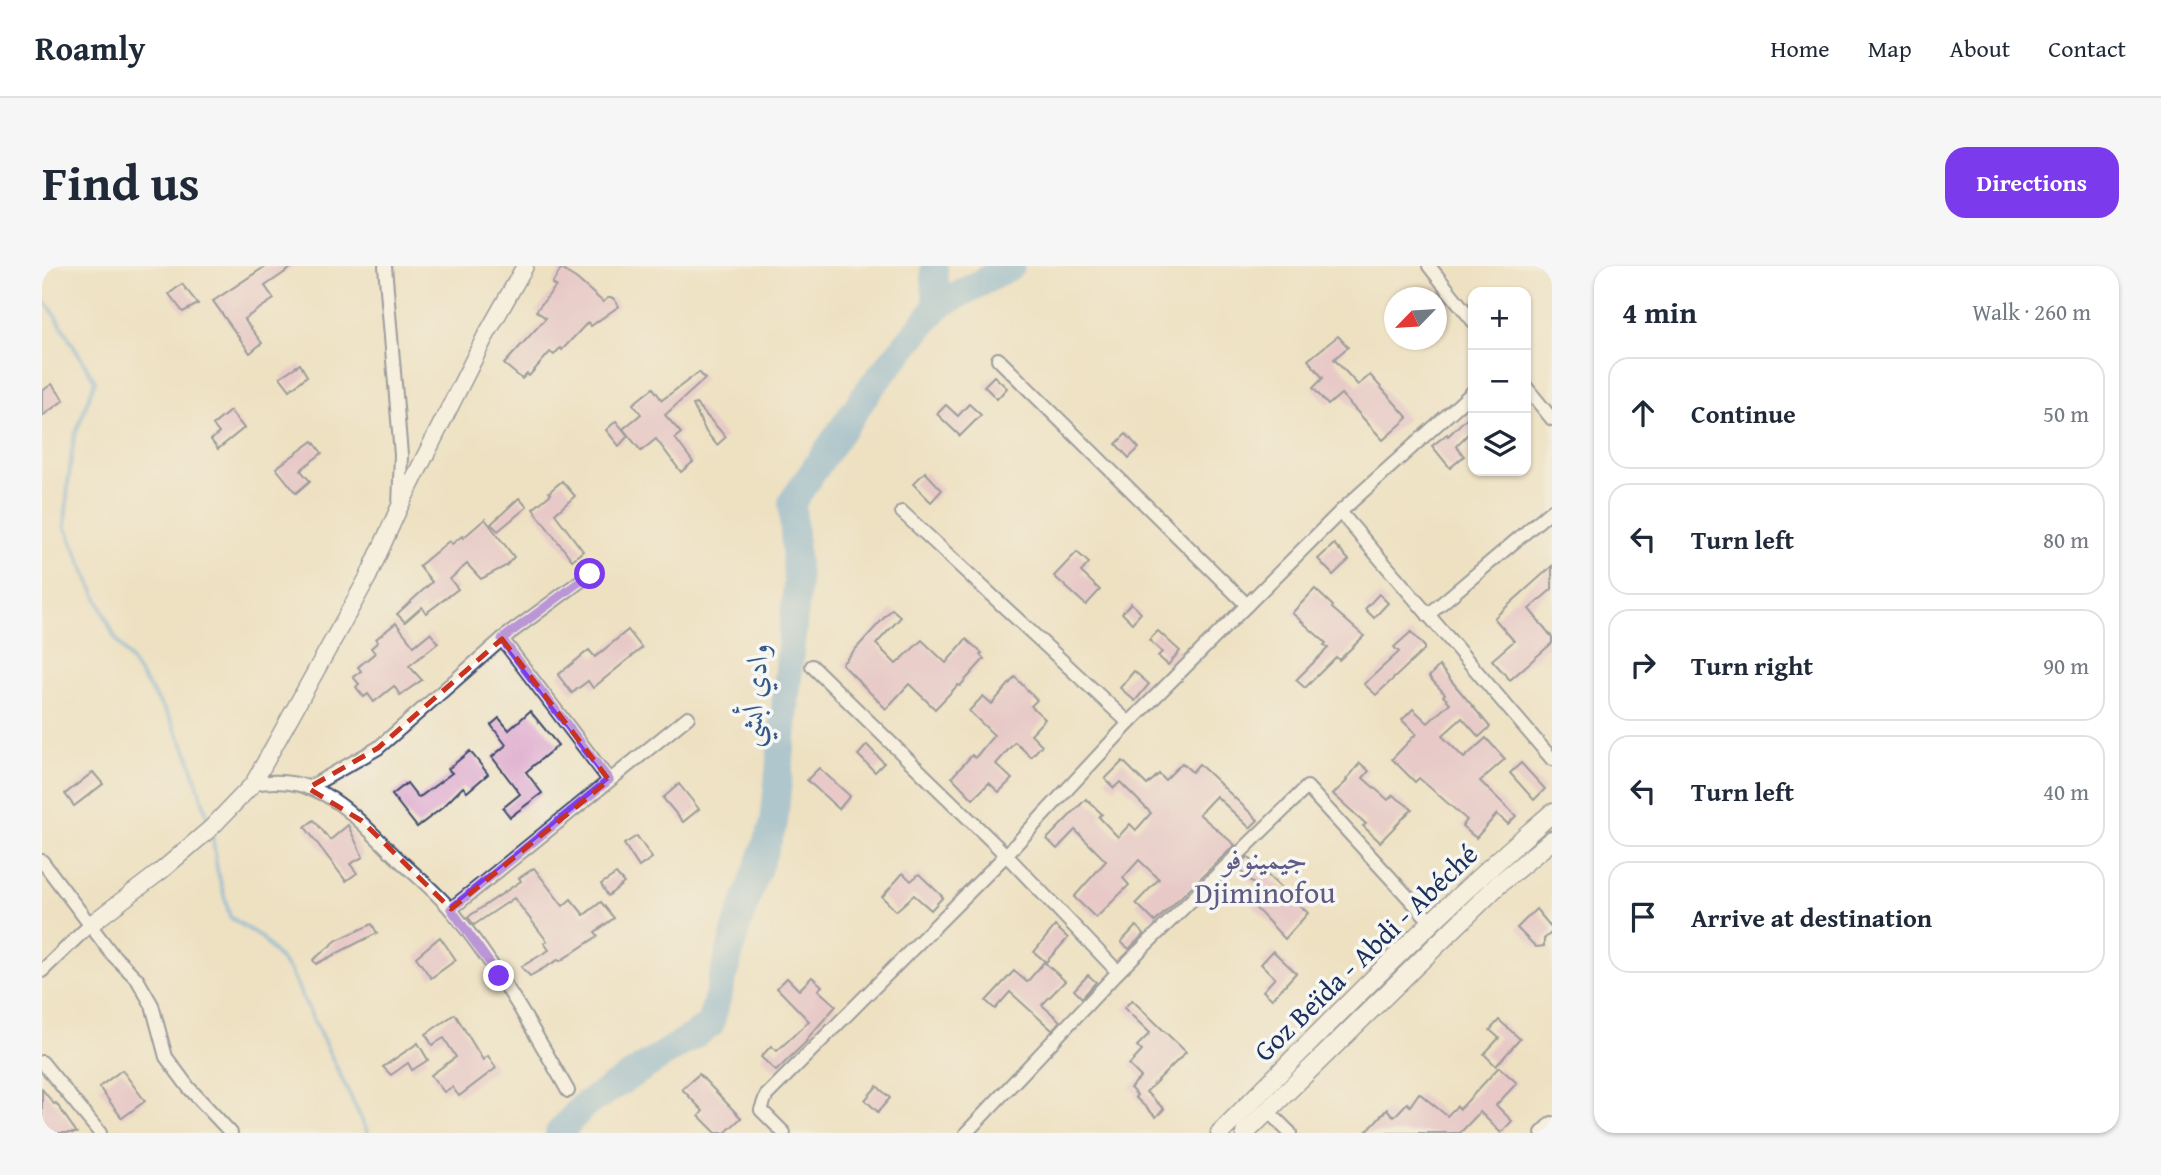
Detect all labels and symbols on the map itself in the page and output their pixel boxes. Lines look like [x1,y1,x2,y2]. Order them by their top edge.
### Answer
north arrow [1384,287,1447,350]
route start [574,558,605,589]
water label: وادي أبشي [727,641,786,750]
street label: Goz Beïda - Abdi - Abéché [1244,834,1486,1070]
district label: جيمينوفو Djiminofou [1195,836,1336,914]
route end [483,960,514,991]

